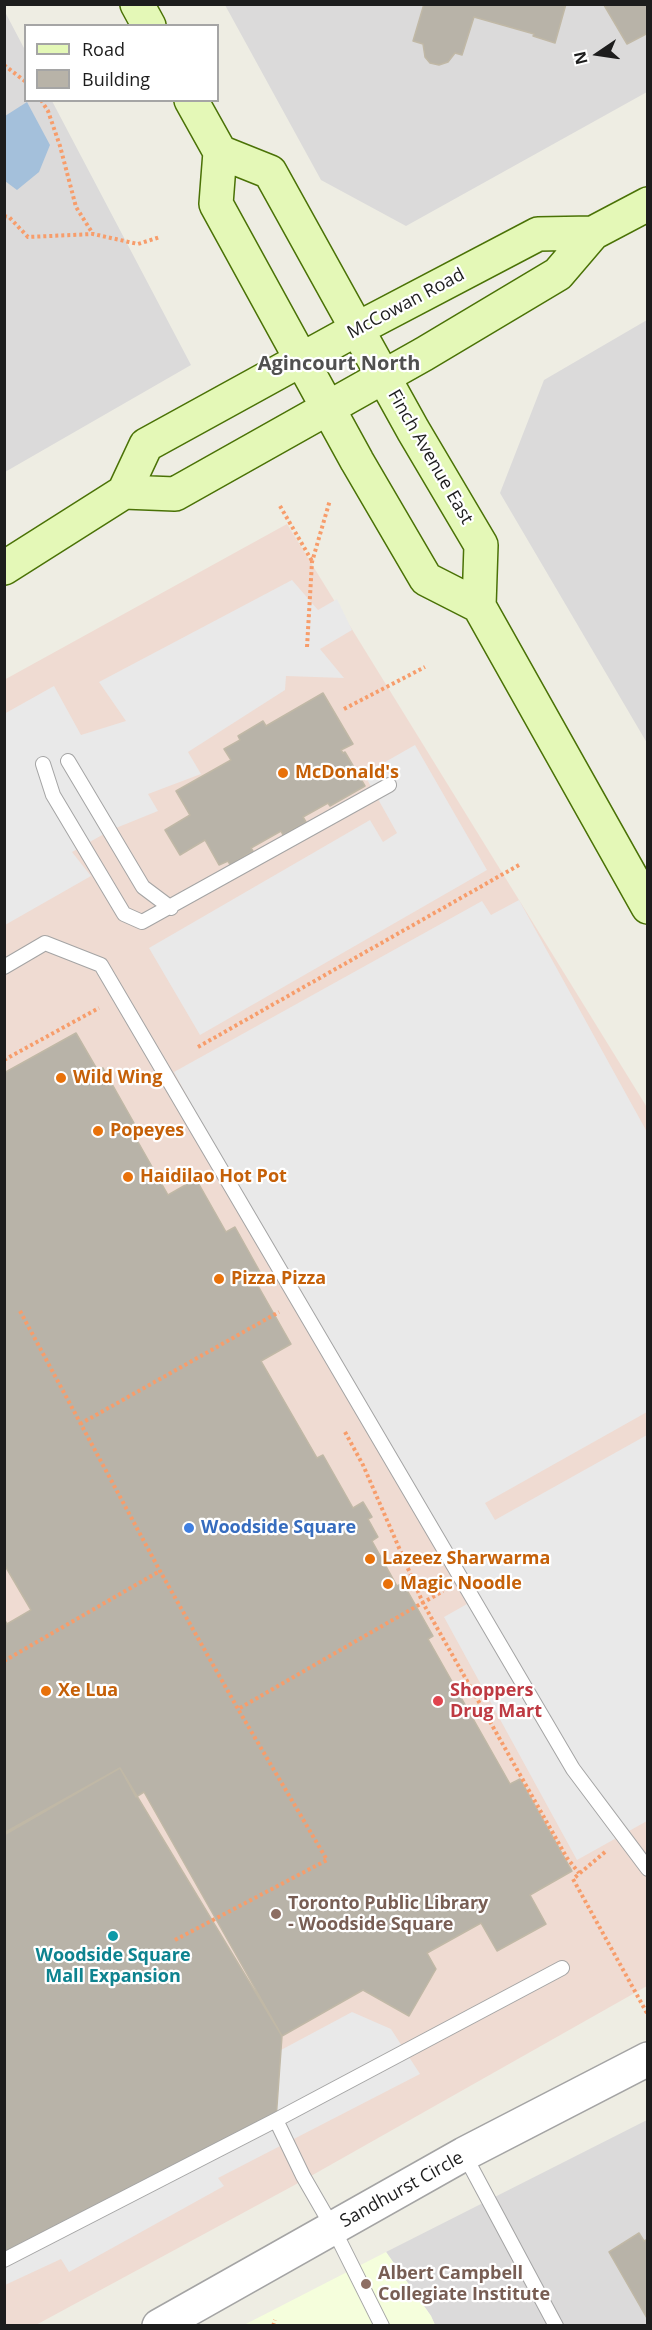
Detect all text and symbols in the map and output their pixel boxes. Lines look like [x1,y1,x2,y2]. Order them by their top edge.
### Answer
legend [24,24,219,102]
north arrow [568,24,628,84]
text: Road [82,37,125,61]
text: N [568,49,593,67]
text: Building [82,67,150,91]
street label: McCowan Road [344,264,468,344]
district label: Agincourt North [258,352,420,376]
street label: Finch Avenue East [383,386,477,528]
place label: McDonald's [295,762,399,784]
marker: McDonald's [276,766,290,780]
place label: Wild Wing [73,1067,162,1089]
marker: Wild Wing [54,1071,68,1085]
place label: Popeyes [110,1120,184,1142]
marker: Popeyes [91,1124,105,1138]
place label: Haidilao Hot Pot [140,1166,287,1188]
marker: Haidilao Hot Pot [121,1170,135,1184]
place label: Pizza Pizza [231,1268,326,1290]
marker: Pizza Pizza [212,1272,226,1286]
place label: Woodside Square [201,1517,356,1539]
marker: Woodside Square [182,1521,196,1535]
place label: Lazeez Sharwarma [382,1548,550,1570]
marker: Lazeez Sharwarma [363,1552,377,1566]
place label: Magic Noodle [400,1573,522,1595]
marker: Magic Noodle [381,1577,395,1591]
place label: Xe Lua [58,1680,118,1702]
place label: Shoppers Drug Mart [450,1680,542,1722]
marker: Xe Lua [39,1684,53,1698]
marker: Shoppers Drug Mart [431,1694,445,1708]
place label: Toronto Public Library - Woodside Square [288,1893,488,1936]
marker: Toronto Public Library - Woodside Square [269,1907,283,1921]
marker: Woodside Square Mall Expansion [106,1929,120,1943]
place label: Woodside Square Mall Expansion [35,1945,191,1988]
street label: Sandhurst Circle [337,2147,467,2233]
place label: Albert Campbell Collegiate Institute [378,2263,550,2306]
marker: Albert Campbell Collegiate Institute [359,2277,373,2291]

